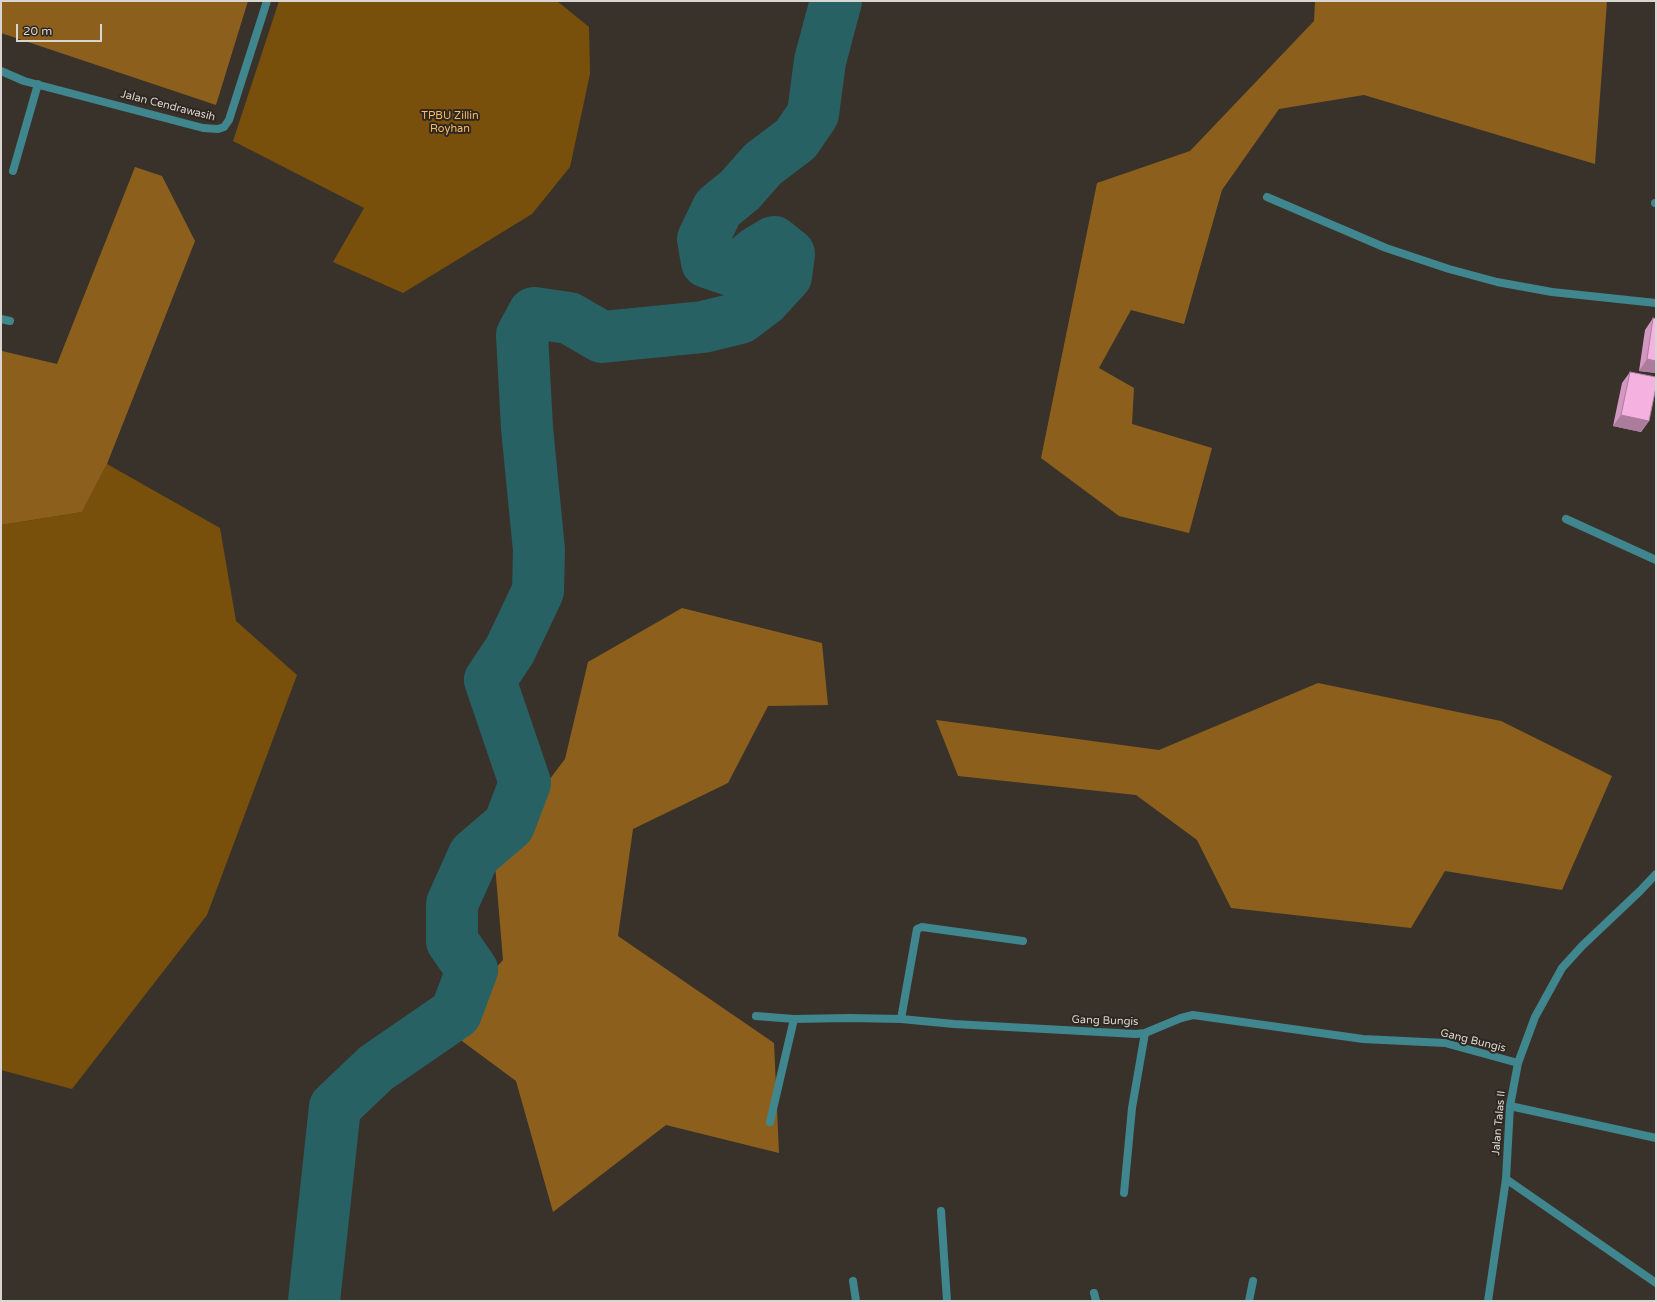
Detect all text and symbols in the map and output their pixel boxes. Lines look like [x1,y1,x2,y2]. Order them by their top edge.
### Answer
scale bar [18,16,104,42]
text: 20 m [23,24,52,38]
street label: Jalan Cendrawasih [119,88,217,124]
park label: TPBU Zillin Royhan [421,109,479,135]
street label: Gang Bungis [1071,1013,1139,1029]
street label: Gang Bungis [1439,1027,1507,1055]
street label: Jalan Talas II [1490,1090,1508,1156]

